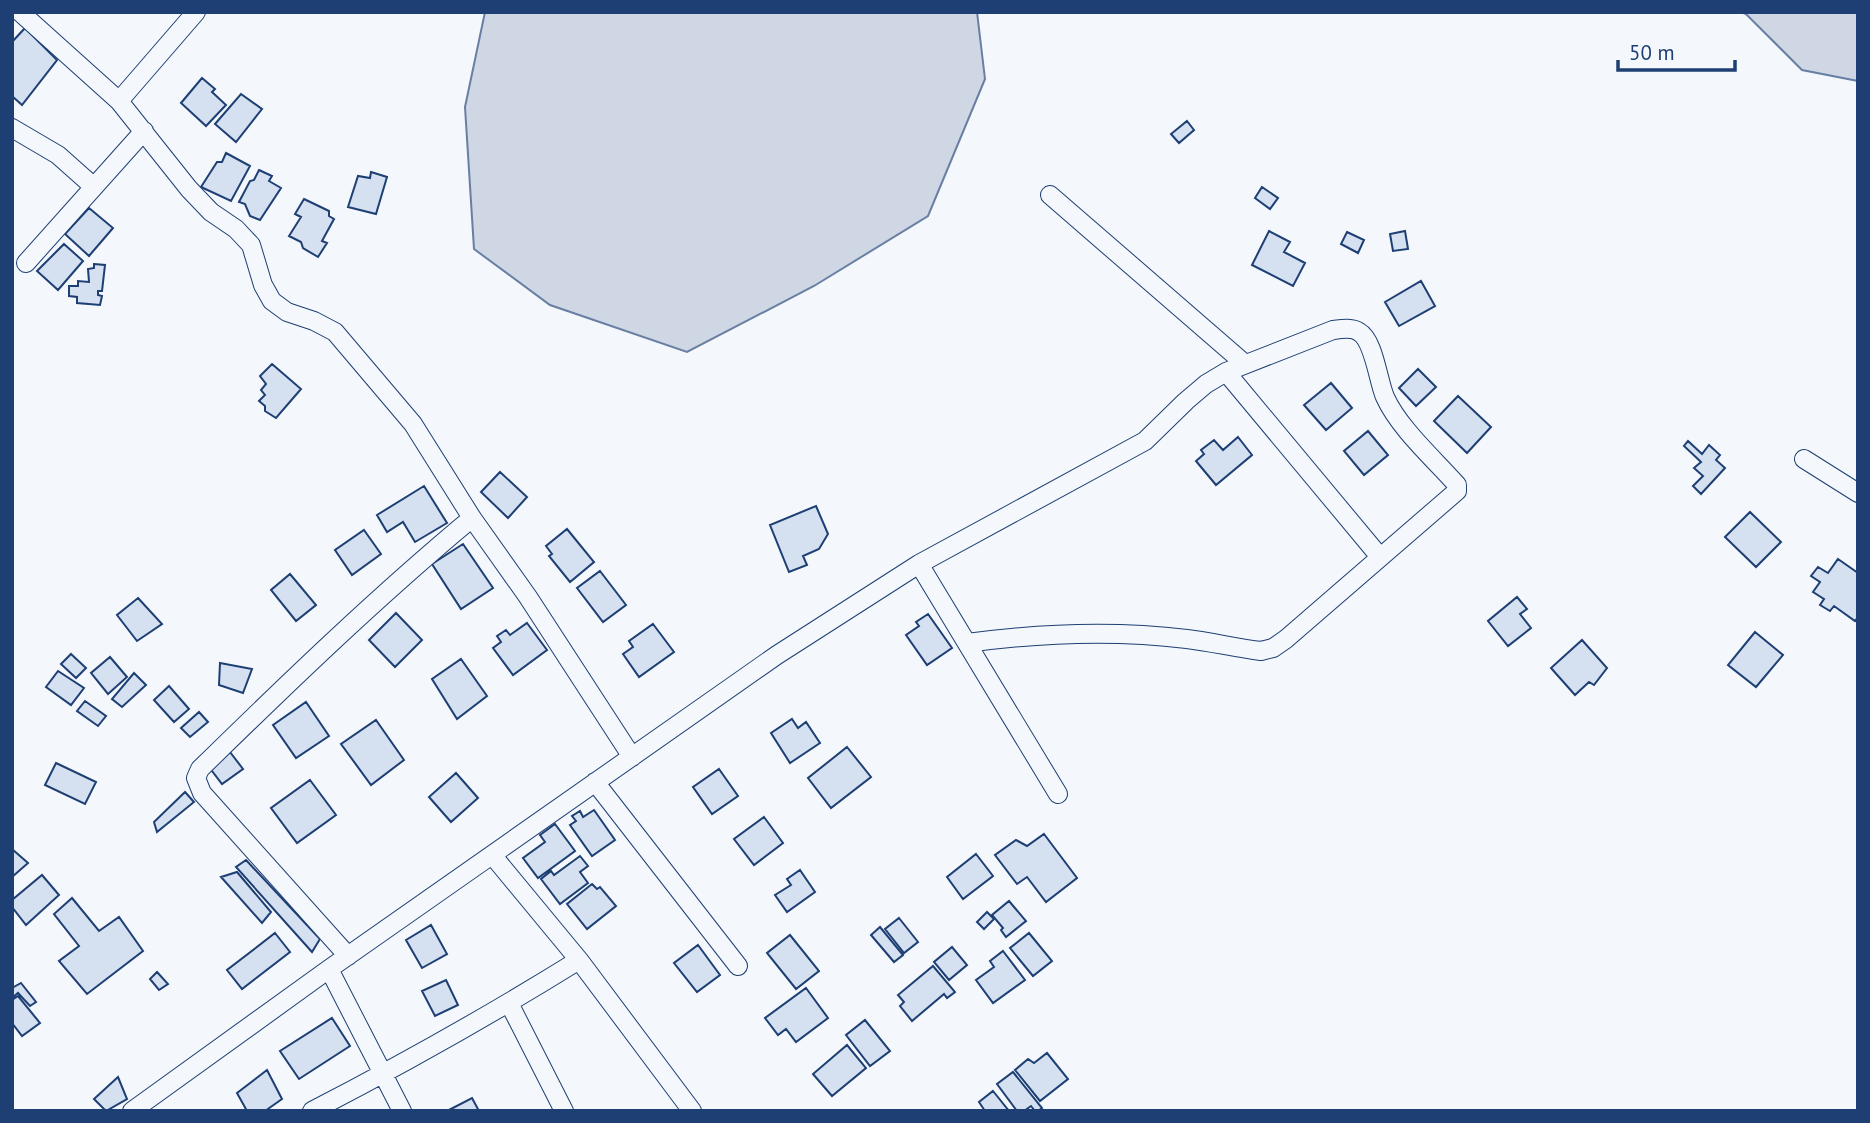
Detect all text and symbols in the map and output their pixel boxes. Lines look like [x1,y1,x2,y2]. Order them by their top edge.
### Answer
scale bar [1618,28,1735,72]
text: 50 m [1629,39,1675,66]

